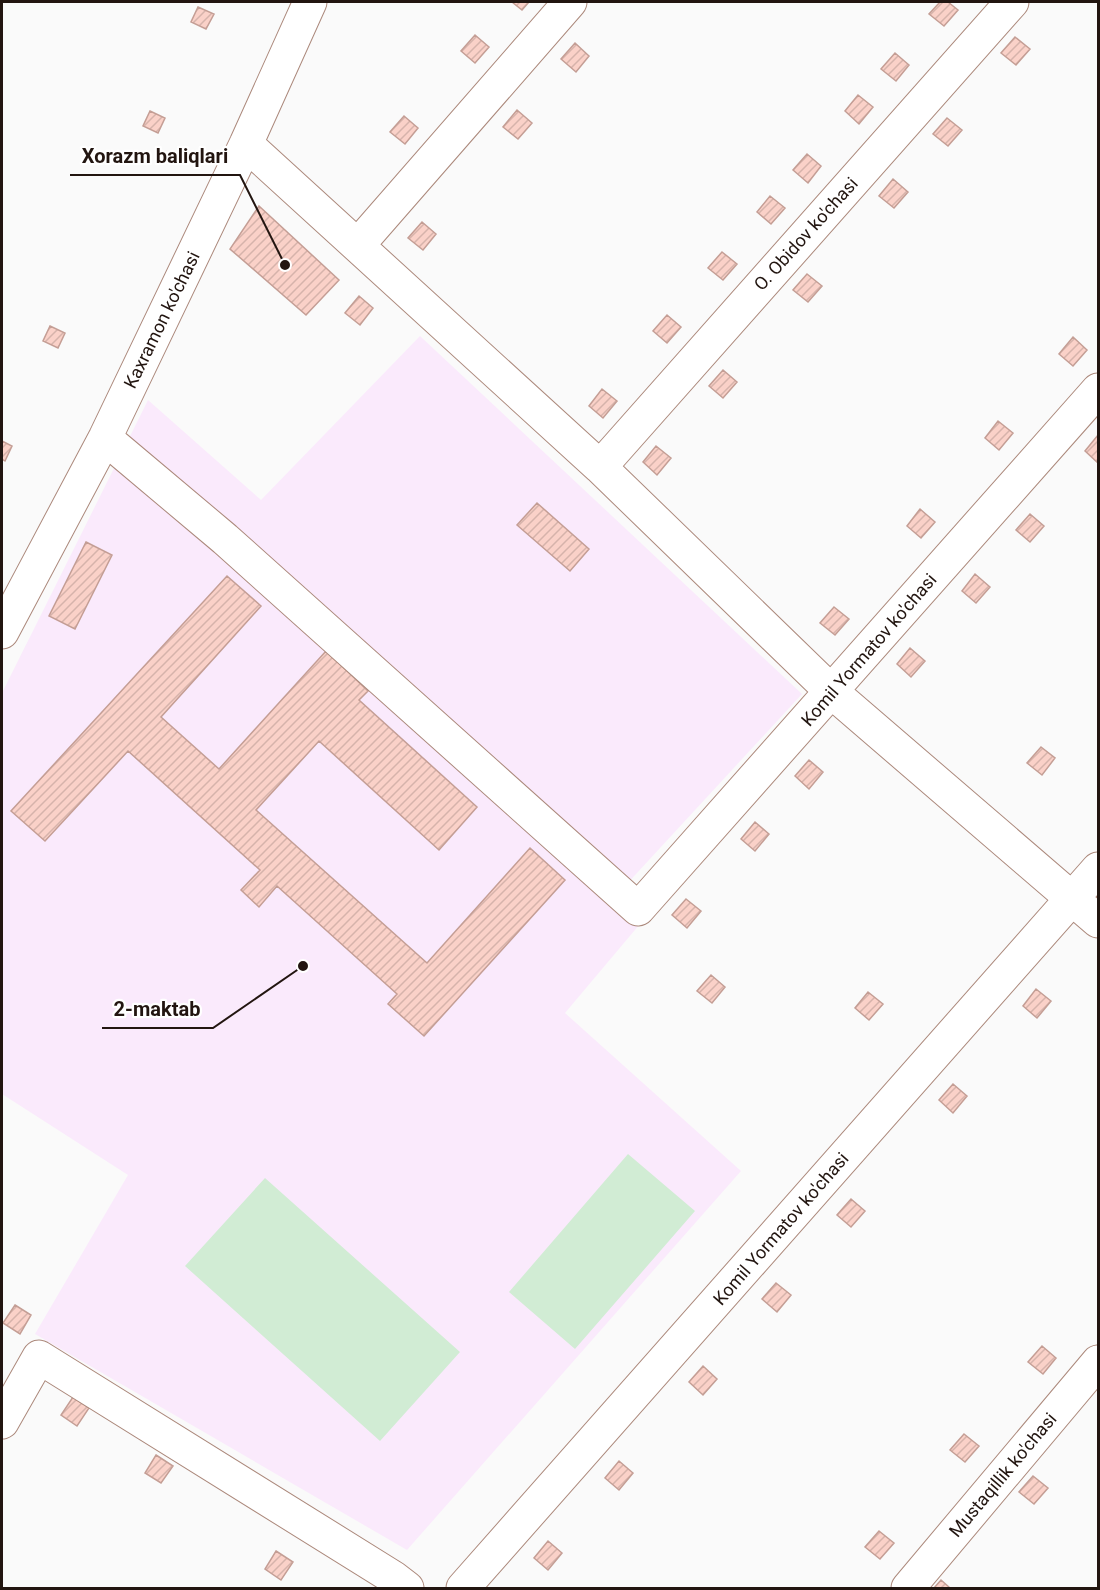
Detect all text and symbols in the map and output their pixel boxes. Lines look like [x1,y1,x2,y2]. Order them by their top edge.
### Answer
callout: Xorazm baliqlari [70,137,240,175]
text: Xorazm baliqlari [82,144,228,168]
street label: O. Obidov ko'chasi [749,173,862,294]
street label: Kaxramon ko'chasi [119,248,204,392]
street label: Komil Yormatov ko'chasi [797,569,941,730]
callout: 2-maktab [102,990,213,1028]
text: 2-maktab [114,997,200,1021]
street label: Komil Yormatov ko'chasi [709,1148,853,1309]
street label: Mustaqillik ko'chasi [945,1408,1061,1541]

